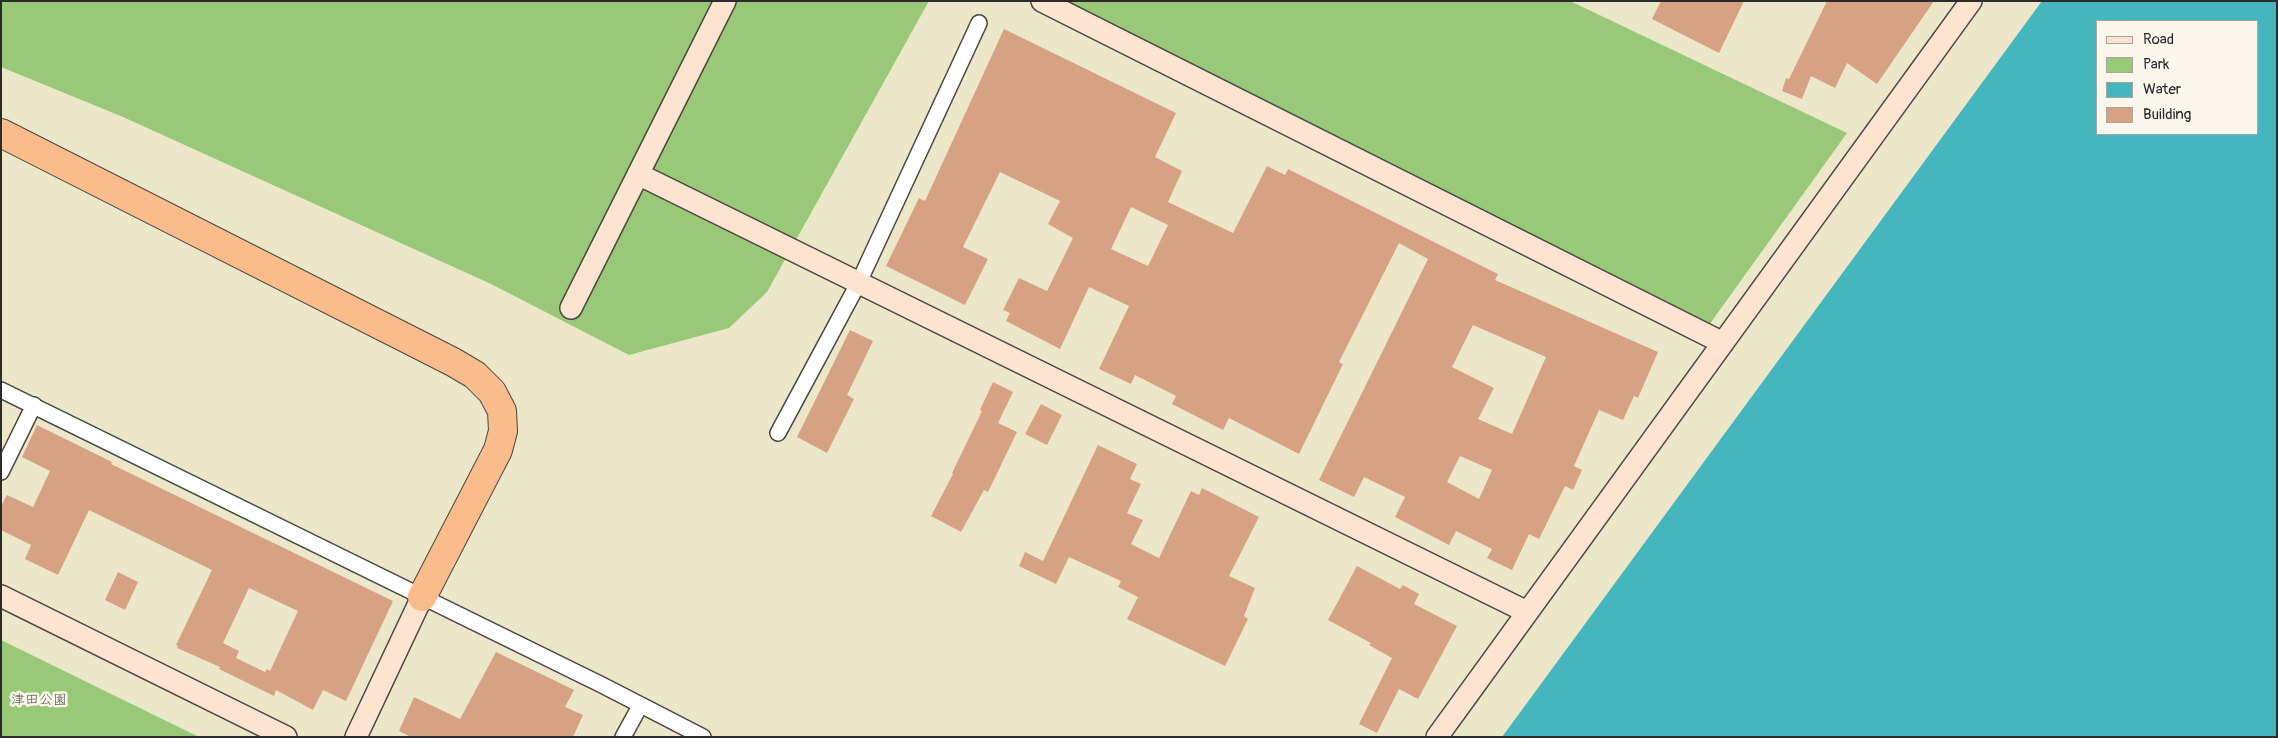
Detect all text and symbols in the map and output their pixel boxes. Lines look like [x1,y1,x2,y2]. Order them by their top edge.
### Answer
legend [2096,20,2258,135]
text: Road [2143,30,2174,49]
text: Park [2143,55,2169,74]
text: Water [2143,80,2181,99]
text: Building [2143,105,2191,124]
park label: 津田公園 [11,692,67,708]

